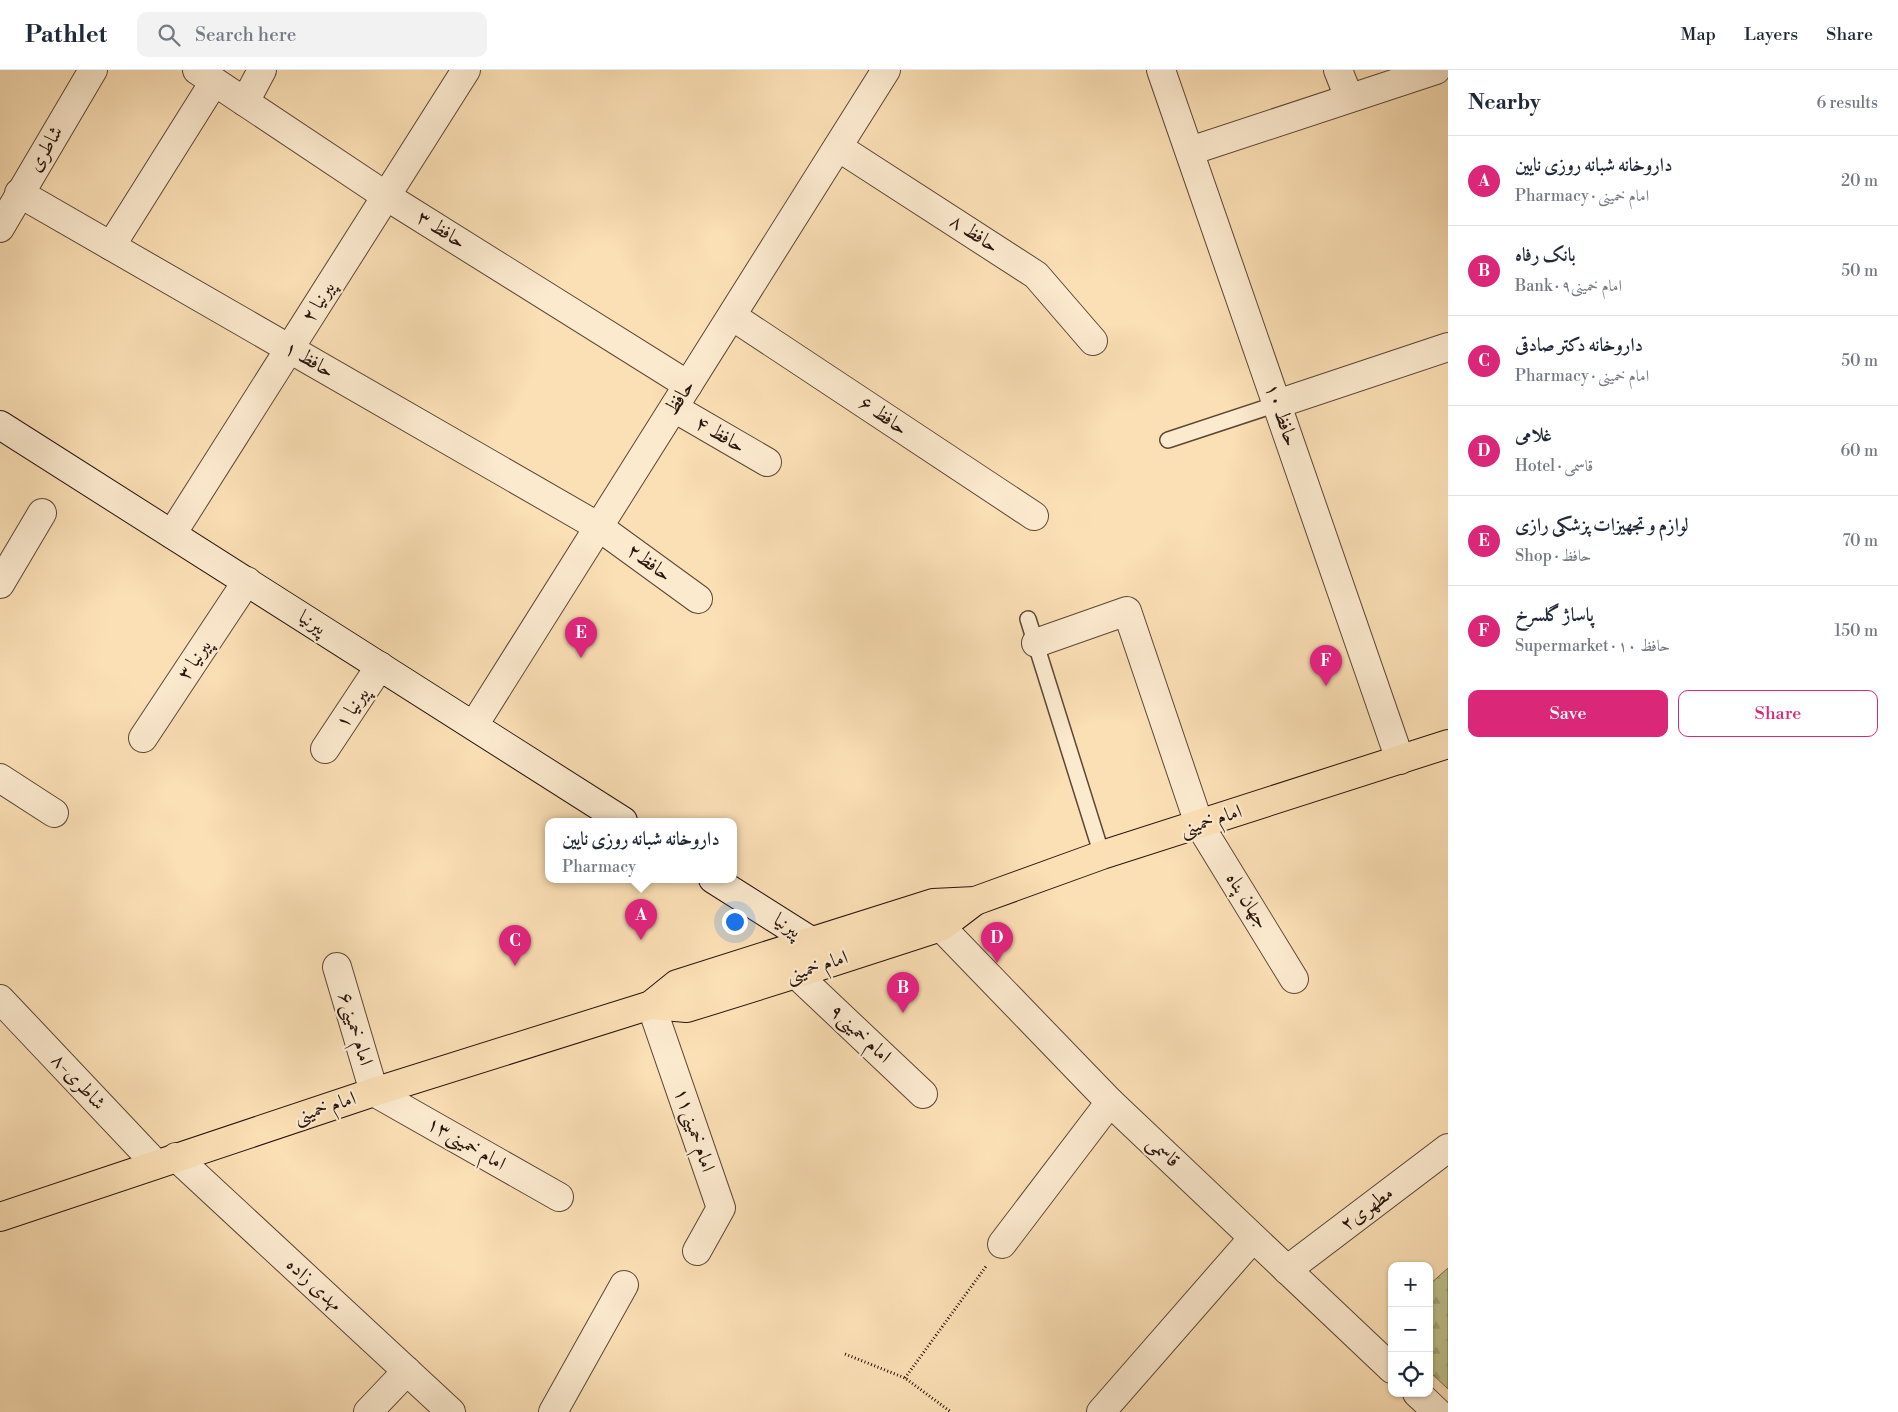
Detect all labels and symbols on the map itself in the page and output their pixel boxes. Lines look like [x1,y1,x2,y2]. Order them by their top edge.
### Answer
street label: شاطری [23,121,69,177]
street label: حافظ ۳ [412,205,470,255]
street label: حافظ ۸ [945,209,1003,259]
street label: پیرنیا ۲ [297,276,343,328]
street label: حافظ ۱ [280,336,338,384]
street label: حافظ [659,375,701,421]
street label: حافظ ۱۰ [1259,380,1303,450]
street label: حافظ ۶ [854,391,912,441]
street label: حافظ ۴ [691,411,749,459]
street label: حافظ۲ [622,538,676,588]
street label: پیرنیا [293,605,332,643]
pin: E [565,617,597,658]
street label: پیرنیا ۳ [172,634,219,686]
pin: F [1310,645,1342,686]
street label: پیرنیا ۱ [331,682,377,734]
street label: امام خمینی [1177,799,1246,847]
street label: جهان پناه [1220,868,1274,934]
pin: A [625,899,657,940]
street label: پیرنیا [768,908,807,946]
your location [722,909,748,935]
pin: D [981,922,1013,963]
pin: C [499,925,531,966]
street label: امام خمینی [783,945,852,993]
pin: B [887,972,919,1013]
street label: امام خمینی۶ [328,989,378,1070]
street label: امام خمینی۹ [821,999,896,1072]
street label: ۸-شاطری [45,1048,111,1116]
street label: امام خمینی۱۱ [664,1085,720,1177]
street label: امام خمینی [291,1086,360,1134]
street label: امام خمینی۱۳ [420,1111,510,1180]
street label: قاسمی [1141,1131,1185,1173]
street label: مطهری۲ [1335,1181,1399,1237]
street label: مهدی زاده [281,1253,348,1318]

